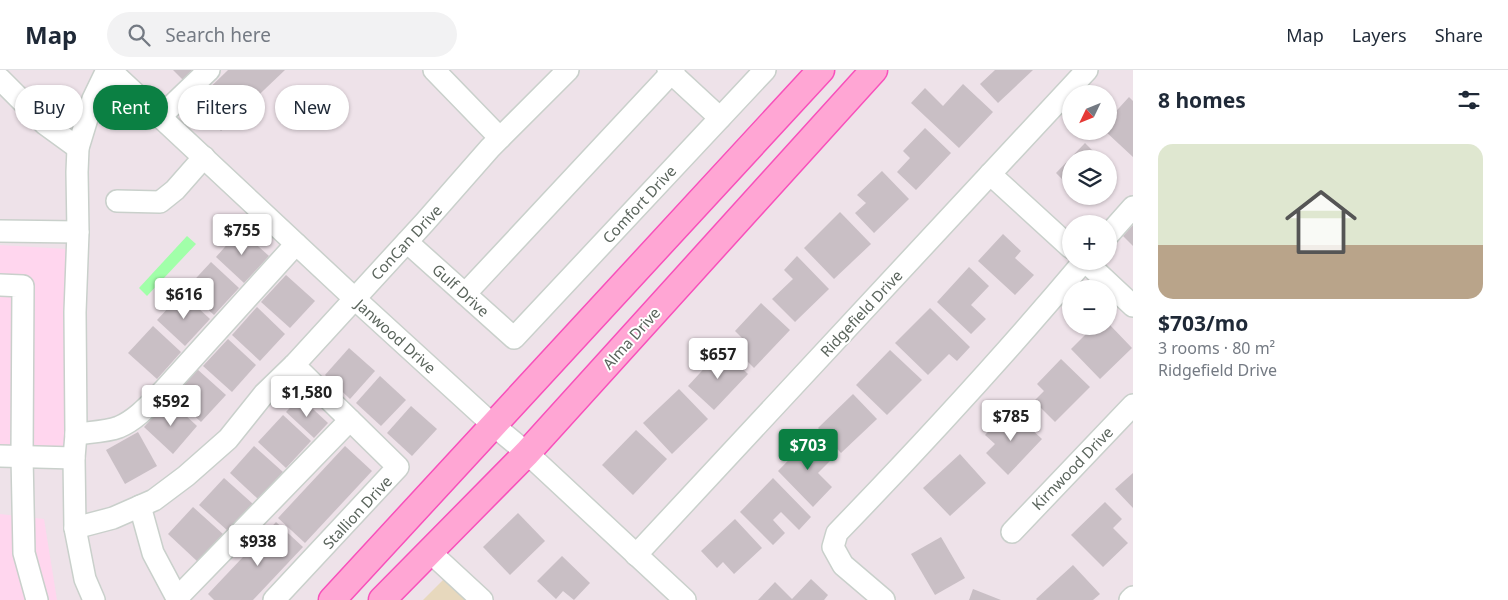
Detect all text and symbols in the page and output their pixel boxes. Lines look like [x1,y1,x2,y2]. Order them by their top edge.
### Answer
search box [107,12,457,57]
text: Map [25,18,77,51]
icon: search [125,21,153,49]
text: Search here [165,22,271,48]
text: Map [1286,23,1324,47]
text: Layers [1352,23,1407,47]
text: Share [1435,23,1483,47]
chip: Buy [15,85,83,130]
chip: Rent [93,85,168,130]
chip: Filters [178,85,265,130]
chip: New [275,85,349,130]
north arrow [1062,85,1118,140]
map controls [1062,85,1117,335]
text: 8 homes [1158,86,1246,114]
icon: filters [1455,86,1483,114]
button: layers [1062,150,1117,205]
street label: Comfort Drive [598,161,680,247]
icon: home [1276,177,1366,267]
street label: ConCan Drive [366,200,446,284]
pin: $755 [212,214,272,256]
button: + [1062,215,1117,270]
text: $755 [224,219,260,241]
street label: Gulf Drive [428,259,494,321]
street label: Ridgefield Drive [816,265,906,361]
pin: $616 [154,278,214,320]
button: − [1062,280,1117,335]
text: $616 [166,283,202,305]
street label: Janwood Drive [350,293,441,378]
street label: Alma Drive [598,303,664,373]
text: $703/mo [1158,309,1248,337]
text: 3 rooms · 80 m² [1158,337,1275,359]
pin: $657 [688,338,748,380]
text: $657 [700,343,736,365]
text: Ridgefield Drive [1158,359,1277,381]
pin: $1,580 [266,376,348,418]
text: $1,580 [282,381,332,403]
pin: $592 [141,384,201,427]
text: $592 [153,390,189,412]
pin: $785 [981,400,1041,442]
text: $785 [993,405,1029,427]
street label: Kirnwood Drive [1027,422,1117,514]
pin: $703 [778,428,838,471]
text: $703 [790,434,826,456]
street label: Stallion Drive [318,471,396,553]
pin: $938 [228,524,288,567]
text: $938 [240,530,276,552]

